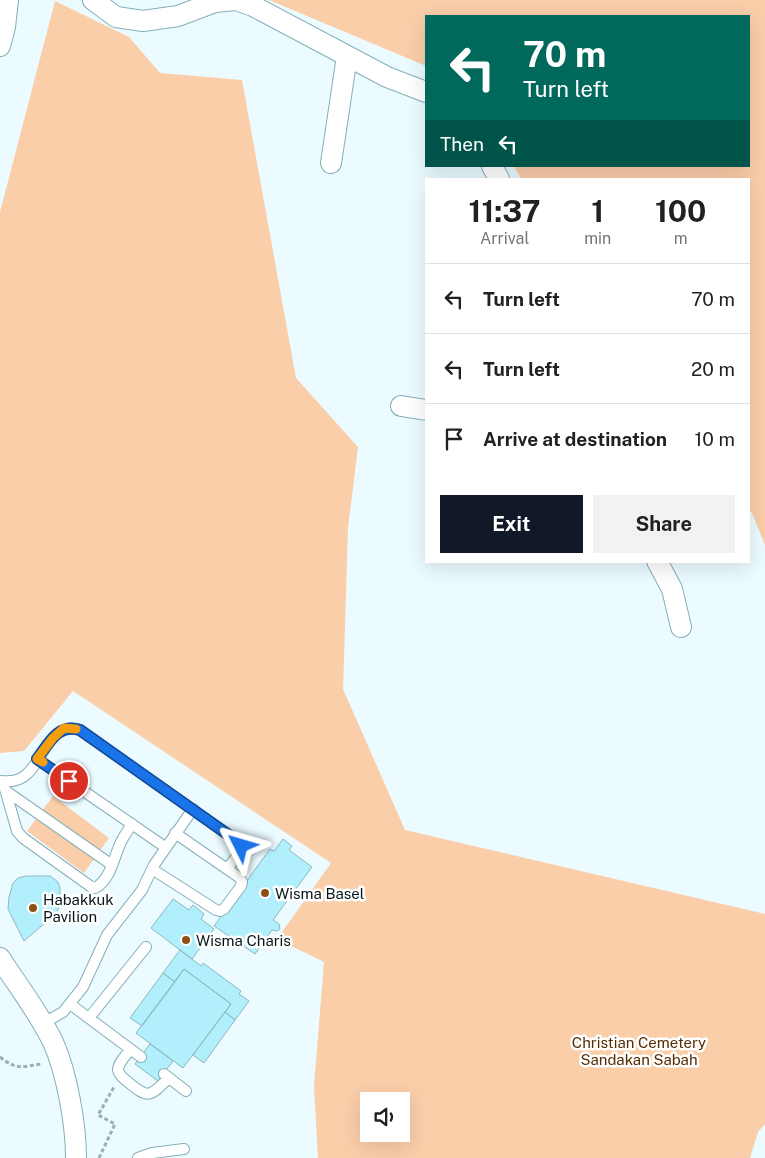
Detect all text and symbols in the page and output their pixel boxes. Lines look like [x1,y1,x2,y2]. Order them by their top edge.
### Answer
text: 70 m [523,34,606,75]
icon: left [440,35,505,100]
text: Turn left [523,76,609,102]
icon: left [494,130,522,158]
text: Then [440,133,484,155]
text: 11:37 [469,193,541,229]
text: 1 [591,193,604,229]
text: 100 [655,193,706,229]
text: Arrival [480,229,529,248]
text: min [584,229,611,248]
text: m [674,229,688,248]
icon: left [440,285,468,313]
text: Turn left [483,288,560,310]
text: 70 m [691,288,735,310]
icon: left [440,355,468,383]
text: Turn left [483,358,560,380]
text: 20 m [691,358,735,380]
icon: arrive [440,425,468,453]
text: Arrive at destination [483,428,667,450]
text: 10 m [695,428,735,450]
button: Exit [440,495,583,553]
button: Share [593,495,735,553]
pin [48,760,90,802]
icon: arrive [55,767,83,795]
position arrow [214,819,266,871]
place label: Wisma Basel [275,885,364,902]
marker: Wisma Basel [259,887,271,899]
place label: Habakkuk Pavilion [43,891,114,925]
marker: Habakkuk Pavilion [27,902,39,914]
place label: Wisma Charis [196,932,291,949]
marker: Wisma Charis [180,934,192,946]
park label: Christian Cemetery Sandakan Sabah [572,1034,706,1068]
map controls [360,1092,410,1142]
button: sound [360,1092,410,1142]

